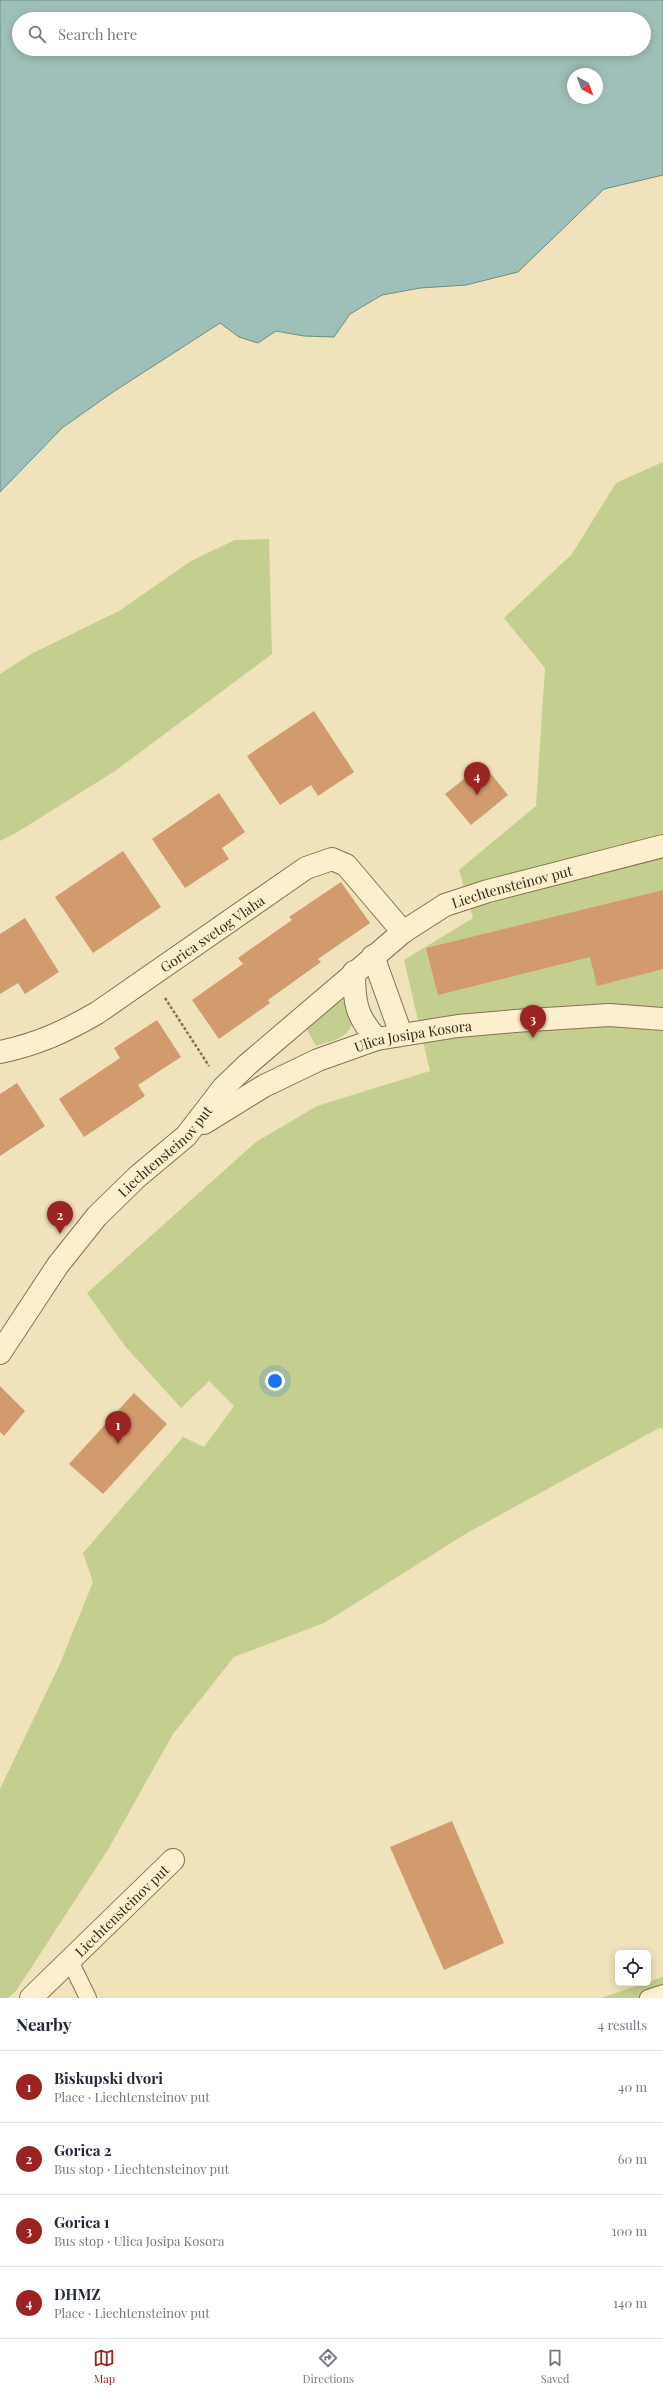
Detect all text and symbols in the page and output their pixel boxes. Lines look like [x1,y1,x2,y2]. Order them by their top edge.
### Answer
search box [12,12,651,56]
icon: search [26,23,48,45]
text: Search here [58,24,137,44]
north arrow [567,68,603,104]
pin: 4 [464,762,490,795]
street label: Liechtensteinov put [449,860,575,912]
street label: Gorica svetog Vlaha [156,890,268,976]
pin: 3 [520,1005,546,1038]
street label: Ulica Josipa Kosora [351,1015,472,1056]
street label: Liechtensteinov put [113,1100,216,1201]
pin: 2 [47,1201,73,1234]
your location [265,1371,285,1391]
pin: 1 [105,1411,131,1444]
street label: Liechtensteinov put [70,1859,173,1960]
map controls [615,1950,651,1986]
button: locate [615,1950,651,1986]
text: Nearby [16,2013,71,2035]
text: 4 results [598,2016,647,2033]
text: Biskupski dvori [54,2068,163,2088]
text: 1 [27,2078,31,2095]
text: 40 m [618,2078,647,2095]
text: Place · Liechtensteinov put [54,2088,210,2105]
text: Gorica 2 [54,2140,112,2160]
text: 2 [26,2150,32,2167]
text: 60 m [618,2150,647,2167]
text: Bus stop · Liechtensteinov put [54,2160,229,2177]
text: Gorica 1 [54,2212,110,2232]
text: 3 [26,2222,32,2239]
text: 100 m [612,2222,647,2239]
text: Bus stop · Ulica Josipa Kosora [54,2232,224,2249]
text: DHMZ [54,2284,100,2304]
text: 4 [26,2294,32,2311]
text: 140 m [613,2294,647,2311]
text: Place · Liechtensteinov put [54,2304,210,2321]
tab: Map [93,2347,115,2386]
tab: Directions [302,2347,354,2386]
tab: Saved [541,2347,569,2386]

